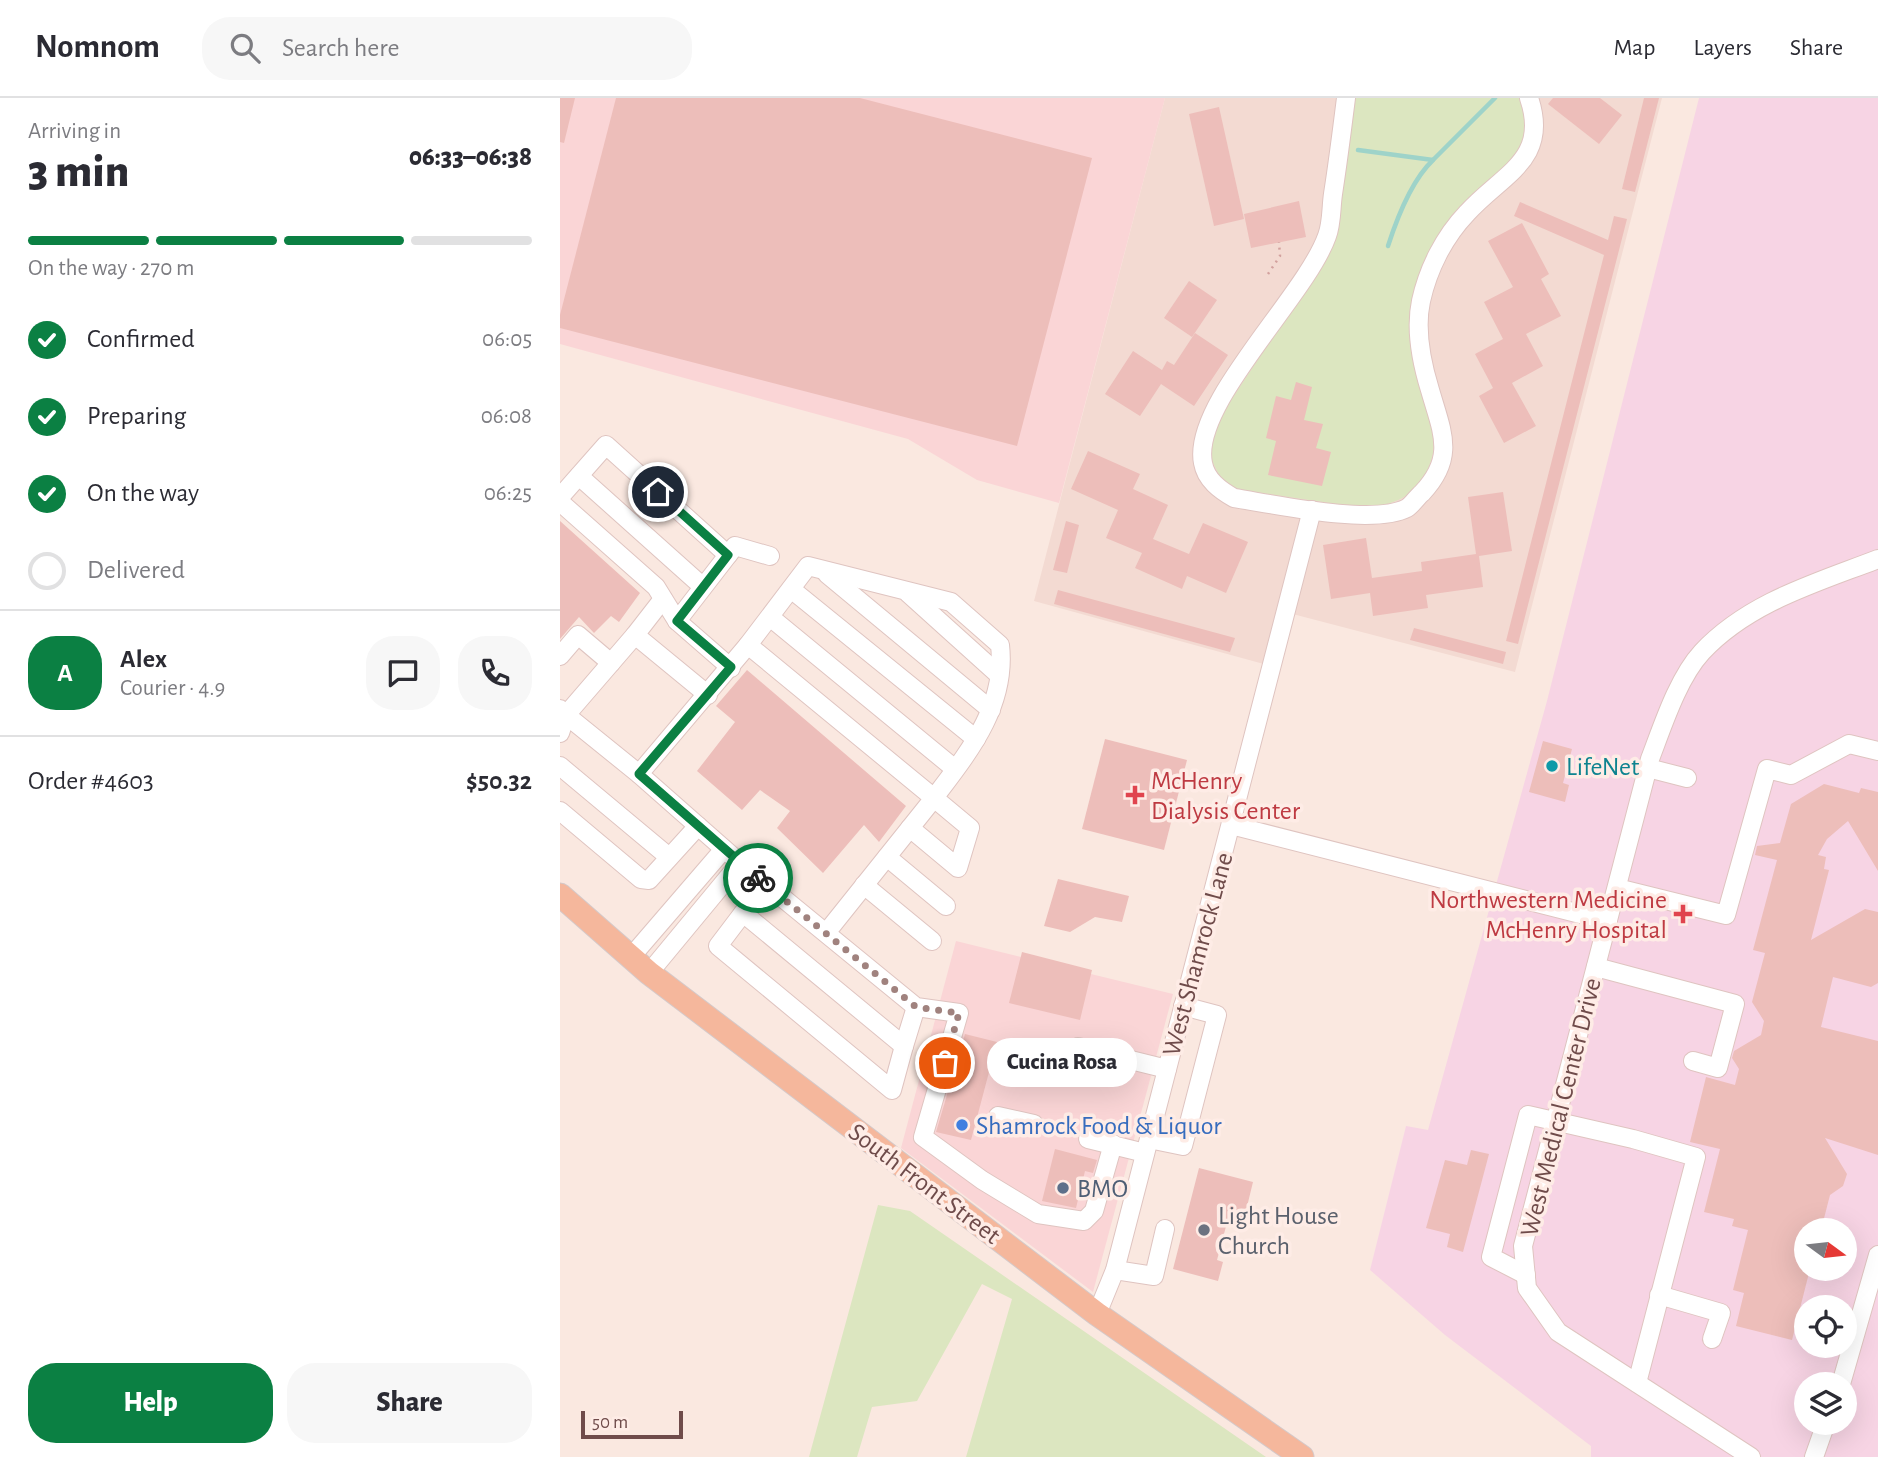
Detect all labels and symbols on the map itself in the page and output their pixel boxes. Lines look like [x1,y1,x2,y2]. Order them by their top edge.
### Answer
pin [628,462,688,522]
place label: LifeNet [1566,754,1639,780]
marker: LifeNet [1544,758,1560,774]
place label: McHenry Dialysis Center [1151,768,1301,824]
marker: McHenry Dialysis Center [1125,785,1145,805]
courier [723,843,793,913]
street label: West Shamrock Lane [1158,850,1238,1059]
place label: Northwestern Medicine McHenry Hospital [1429,887,1667,943]
marker: Northwestern Medicine McHenry Hospital [1673,904,1693,924]
street label: West Medical Center Drive [1516,975,1606,1239]
pin [915,1033,975,1093]
callout: Cucina Rosa [987,1038,1138,1088]
place label: Shamrock Food & Liquor [976,1113,1222,1139]
marker: Shamrock Food & Liquor [954,1117,970,1133]
street label: South Front Street [844,1119,1005,1249]
place label: BMO [1077,1176,1128,1202]
marker: BMO [1055,1180,1071,1196]
place label: Light House Church [1218,1203,1339,1259]
north arrow [1794,1218,1857,1281]
marker: Light House Church [1196,1222,1212,1238]
scale bar [581,1408,682,1440]

